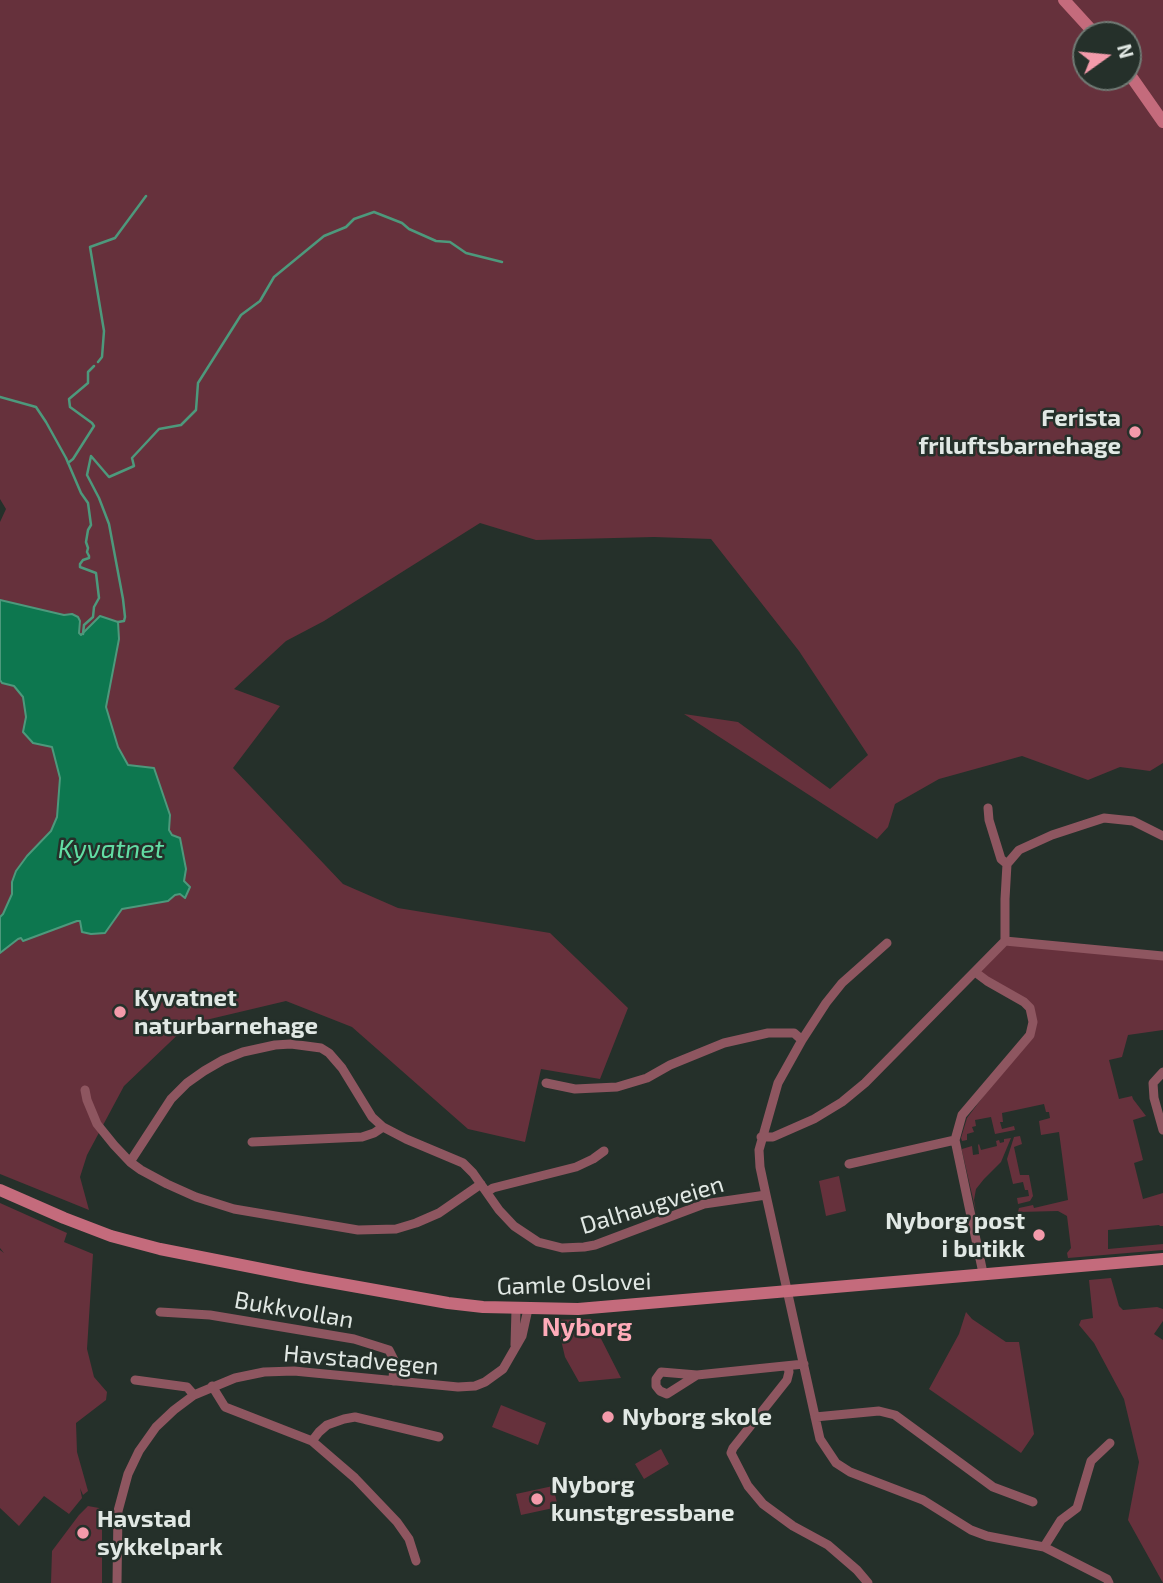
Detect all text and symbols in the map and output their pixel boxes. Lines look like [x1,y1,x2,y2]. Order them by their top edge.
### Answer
north arrow [1072,21,1142,91]
text: N [1113,41,1139,61]
place label: Ferista friluftsbarnehage [918,404,1121,460]
marker: Ferista friluftsbarnehage [1127,424,1143,440]
water label: Kyvatnet [58,833,164,865]
place label: Kyvatnet naturbarnehage [134,984,318,1040]
marker: Kyvatnet naturbarnehage [112,1004,128,1020]
street label: Dalhaugveien [577,1169,727,1241]
place label: Nyborg post i butikk [885,1207,1025,1263]
marker: Nyborg post i butikk [1031,1227,1047,1243]
street label: Gamle Oslovei [496,1267,652,1301]
street label: Bukkvollan [232,1285,356,1335]
district label: Nyborg [542,1311,632,1343]
street label: Havstadvegen [282,1339,440,1381]
place label: Nyborg skole [622,1403,772,1431]
marker: Nyborg skole [600,1409,616,1425]
place label: Nyborg kunstgressbane [551,1471,735,1527]
marker: Nyborg kunstgressbane [529,1491,545,1507]
place label: Havstad sykkelpark [97,1505,223,1561]
marker: Havstad sykkelpark [75,1525,91,1541]

